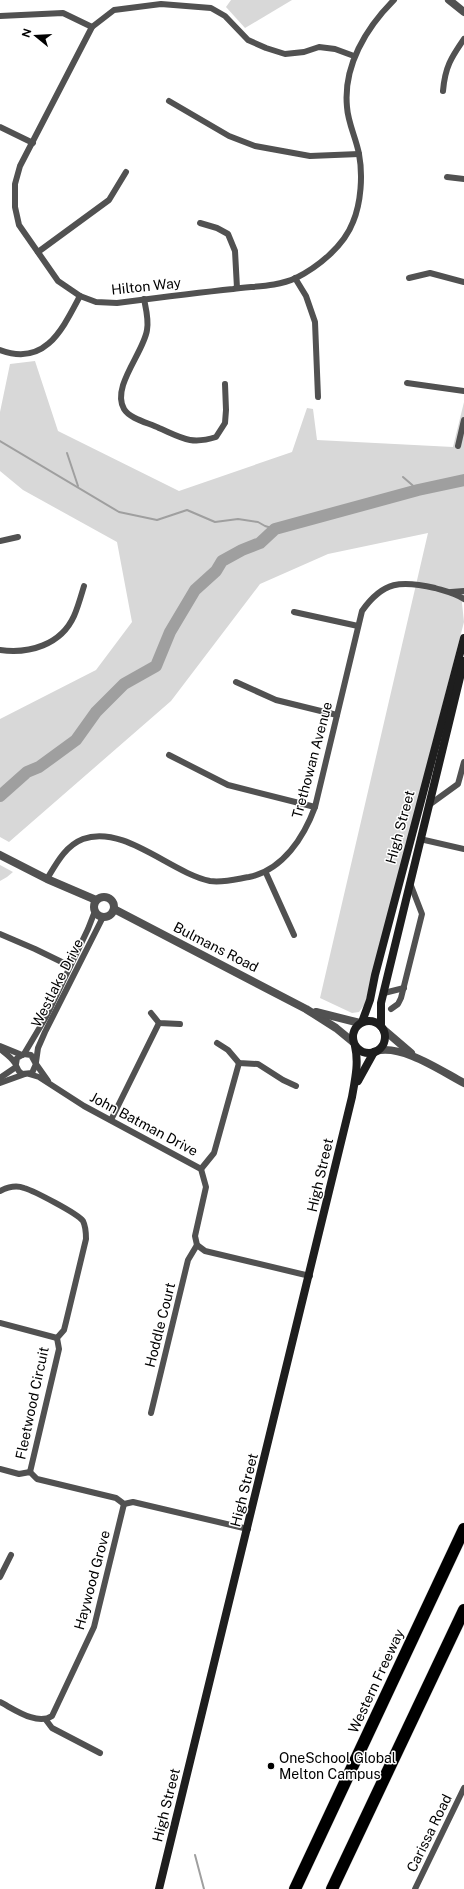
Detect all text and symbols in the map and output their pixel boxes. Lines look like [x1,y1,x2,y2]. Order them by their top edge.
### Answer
north arrow [16,16,56,56]
text: N [19,27,34,39]
street label: Hilton Way [110,274,182,298]
street label: Trethowan Avenue [289,700,335,820]
street label: High Street [383,789,417,865]
street label: Bulmans Road [171,919,261,975]
street label: Westlake Drive [28,936,86,1030]
street label: John Batman Drive [87,1089,201,1159]
street label: High Street [304,1137,336,1213]
street label: Hoddle Court [142,1281,178,1369]
street label: Fleetwood Circuit [12,1345,52,1461]
street label: High Street [227,1452,261,1528]
street label: Haywood Grove [71,1528,113,1632]
street label: Western Freeway [345,1626,407,1736]
place label: OneSchool Global Melton Campus [279,1750,396,1782]
marker: OneSchool Global Melton Campus [266,1761,276,1771]
street label: High Street [149,1767,183,1843]
street label: Carissa Road [403,1791,455,1875]

